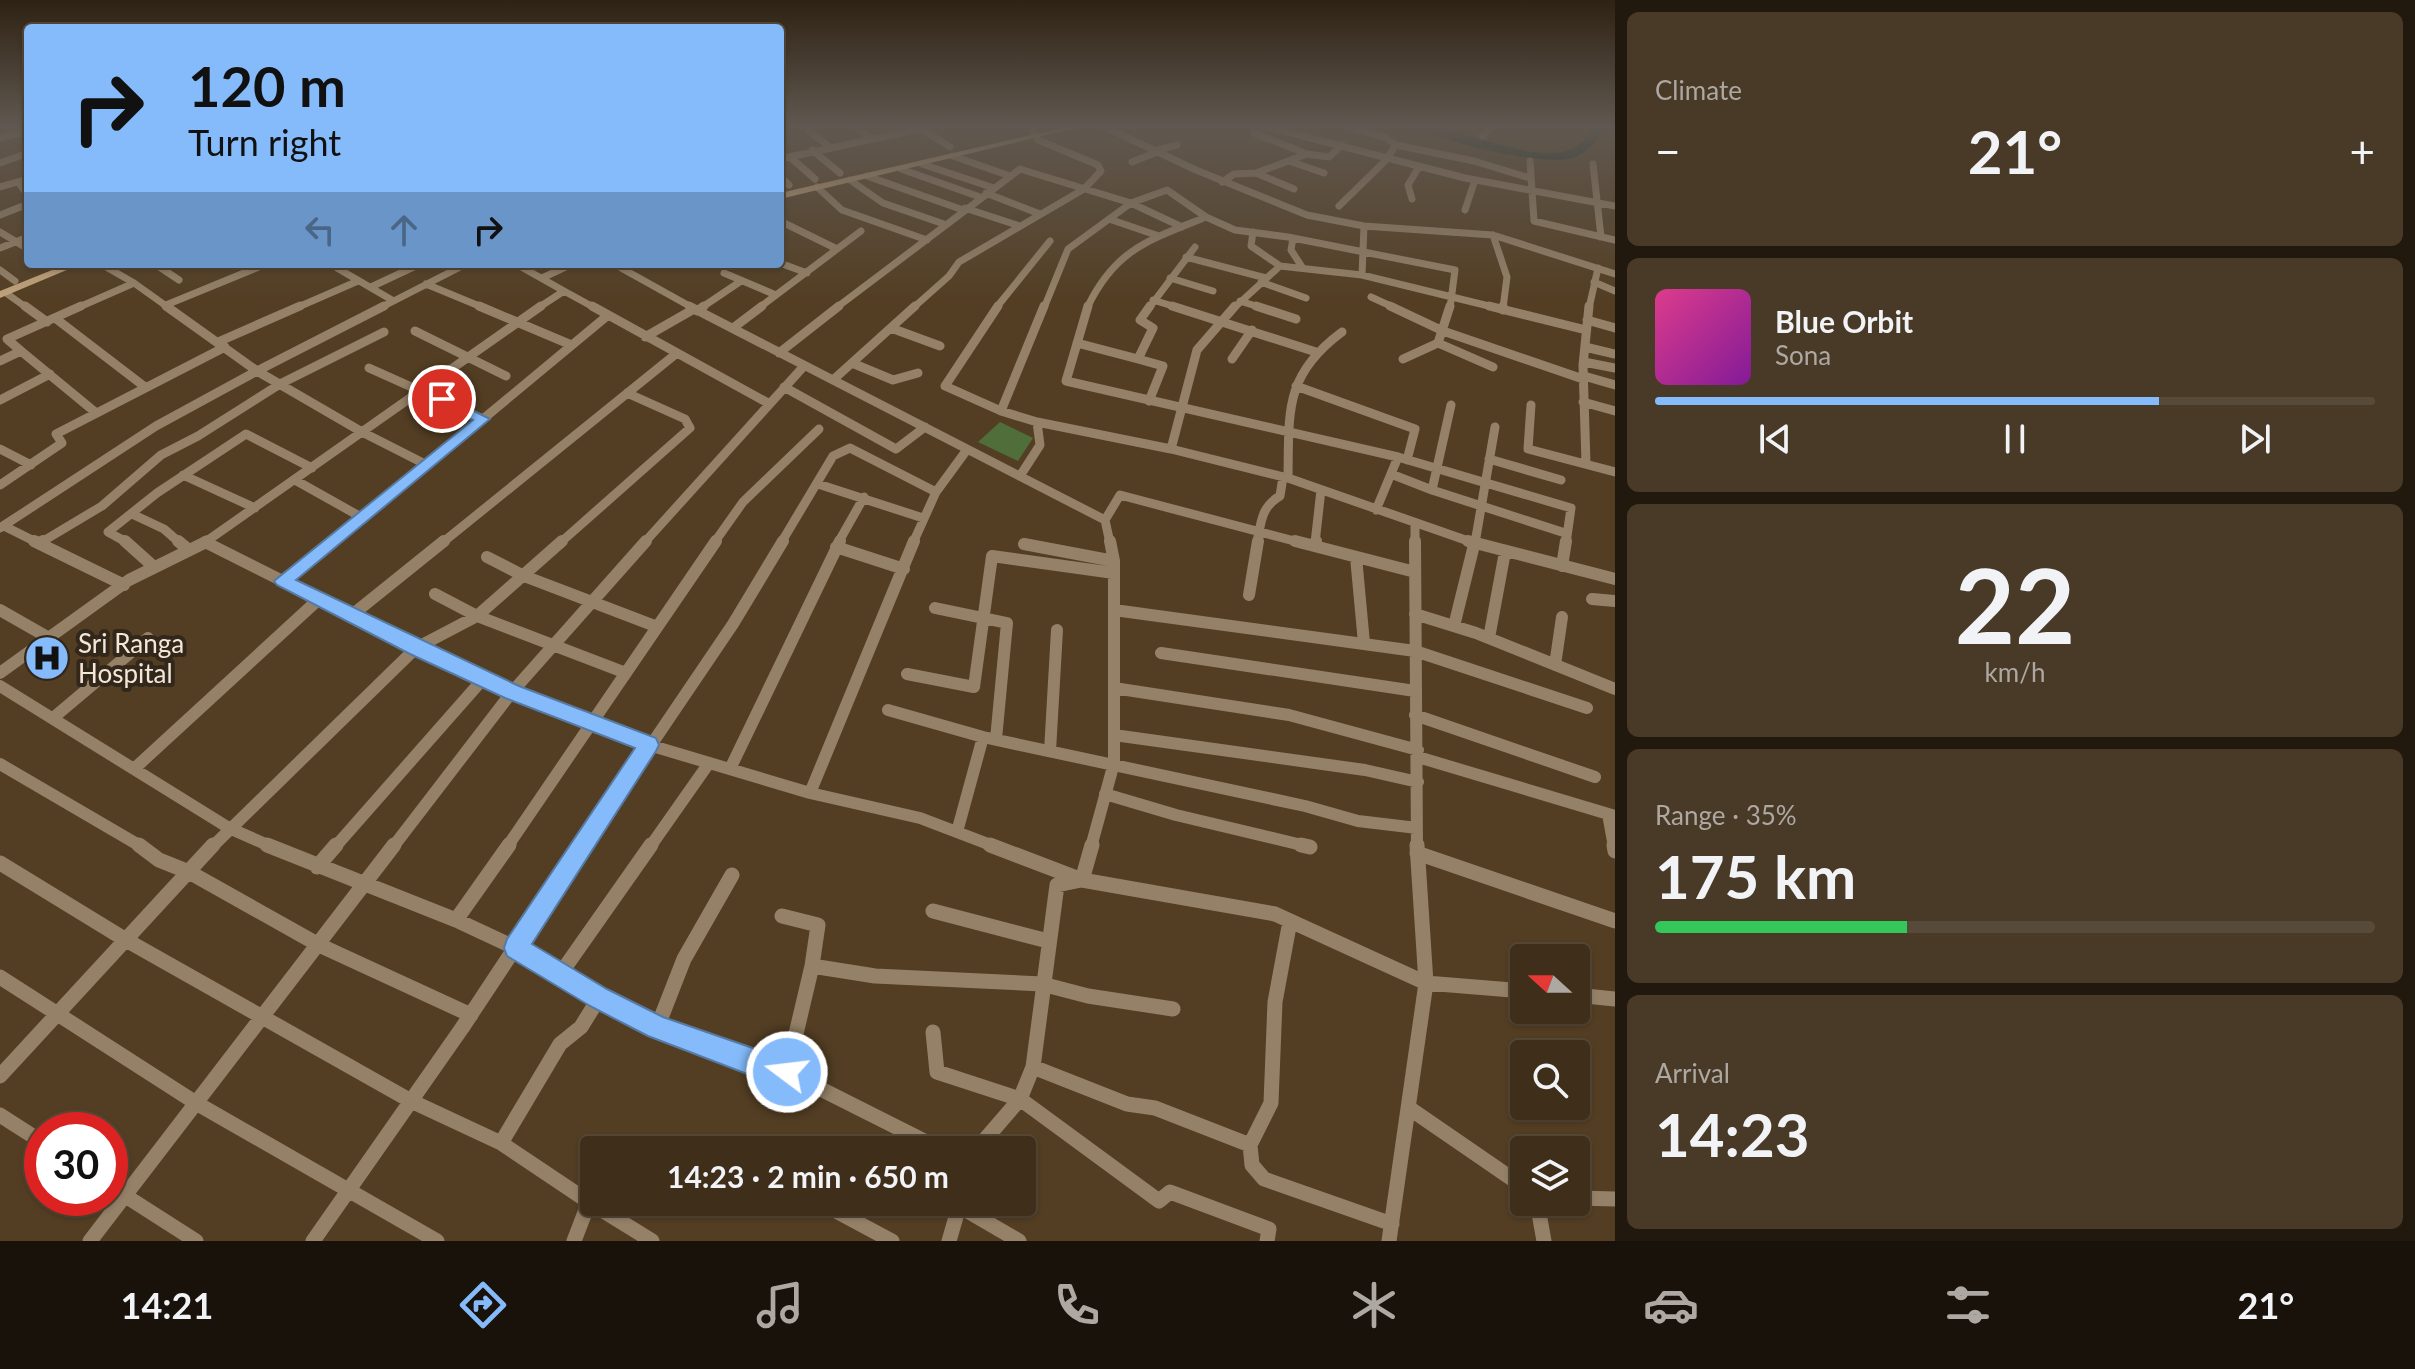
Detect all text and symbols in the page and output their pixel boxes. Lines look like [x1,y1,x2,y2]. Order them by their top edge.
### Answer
text: 120 m [188,52,346,119]
icon: right [56,56,160,160]
text: Climate [1655,74,1742,106]
text: 21° [1968,115,2062,187]
text: Turn right [188,120,341,164]
text: − [1655,125,1681,177]
text: + [2349,125,2375,177]
icon: left [298,208,342,252]
icon: ahead [382,208,426,252]
icon: right [466,208,510,252]
text: Blue Orbit [1775,303,1913,339]
text: Sona [1775,339,1831,371]
pin [408,365,476,433]
icon: arrive [420,377,464,421]
icon: previous [1753,417,1797,461]
icon: pause [1993,417,2037,461]
icon: next [2233,417,2277,461]
text: 22 [1955,541,2075,666]
place label: Sri Ranga Hospital [78,627,184,689]
hospital icon: Sri Ranga Hospital [23,634,71,682]
text: km/h [1985,656,2045,688]
text: Range · 35% [1655,799,1797,831]
text: 175 km [1655,840,1856,912]
north arrow [1510,944,1590,1024]
map controls [1510,944,1590,1216]
position arrow [745,1030,829,1114]
button: search [1510,1040,1590,1120]
text: Arrival [1655,1057,1730,1089]
text: 14:23 [1655,1098,1810,1170]
speed limit sign: 30 [24,1112,128,1216]
button: layers [1510,1136,1590,1216]
text: 14:23 · 2 min · 650 m [667,1158,949,1194]
icon: directions [455,1277,511,1333]
icon: music [752,1277,808,1333]
icon: phone [1049,1277,1105,1333]
icon: climate [1346,1277,1402,1333]
icon: car [1643,1277,1699,1333]
icon: filters [1940,1277,1996,1333]
text: 14:21 [121,1283,213,1327]
text: 21° [2238,1283,2294,1327]

